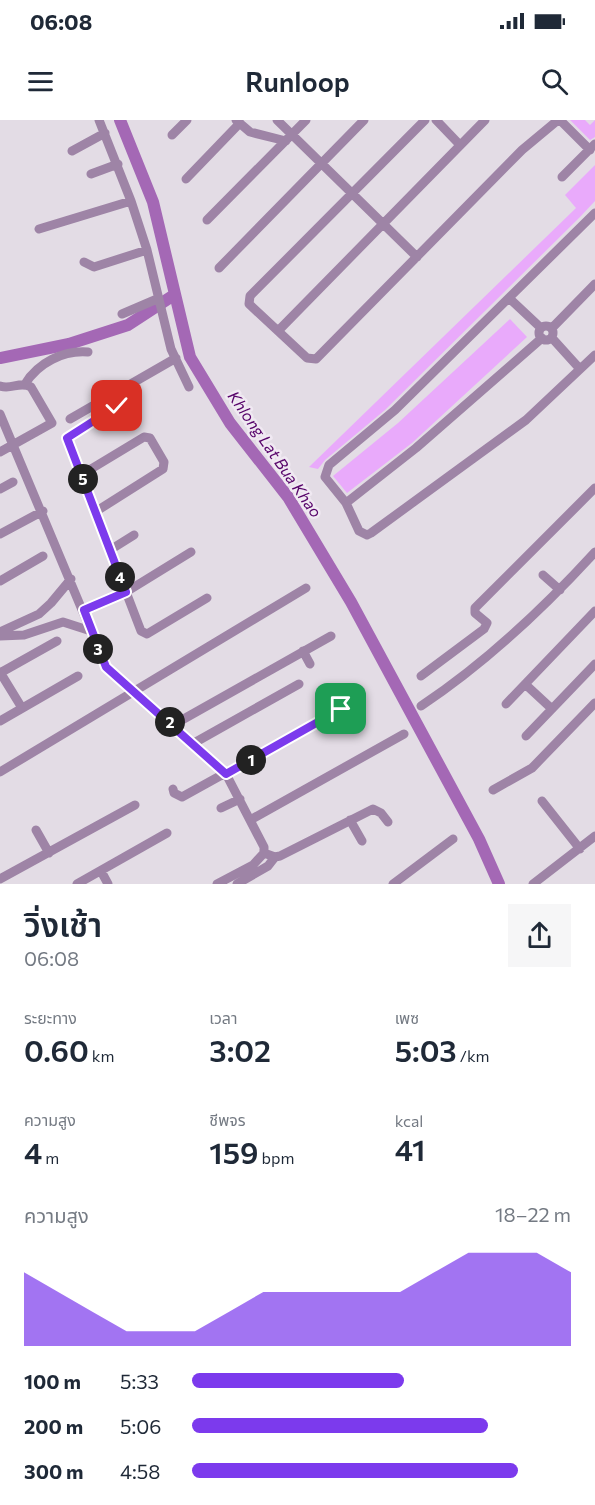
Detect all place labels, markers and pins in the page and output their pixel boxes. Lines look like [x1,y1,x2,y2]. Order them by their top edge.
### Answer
pin [91,380,142,431]
pin: 5 [68,464,98,494]
pin: 4 [105,562,135,592]
pin: 3 [83,634,113,664]
pin [315,683,366,734]
pin: 2 [155,707,185,737]
pin: 1 [236,745,266,775]

